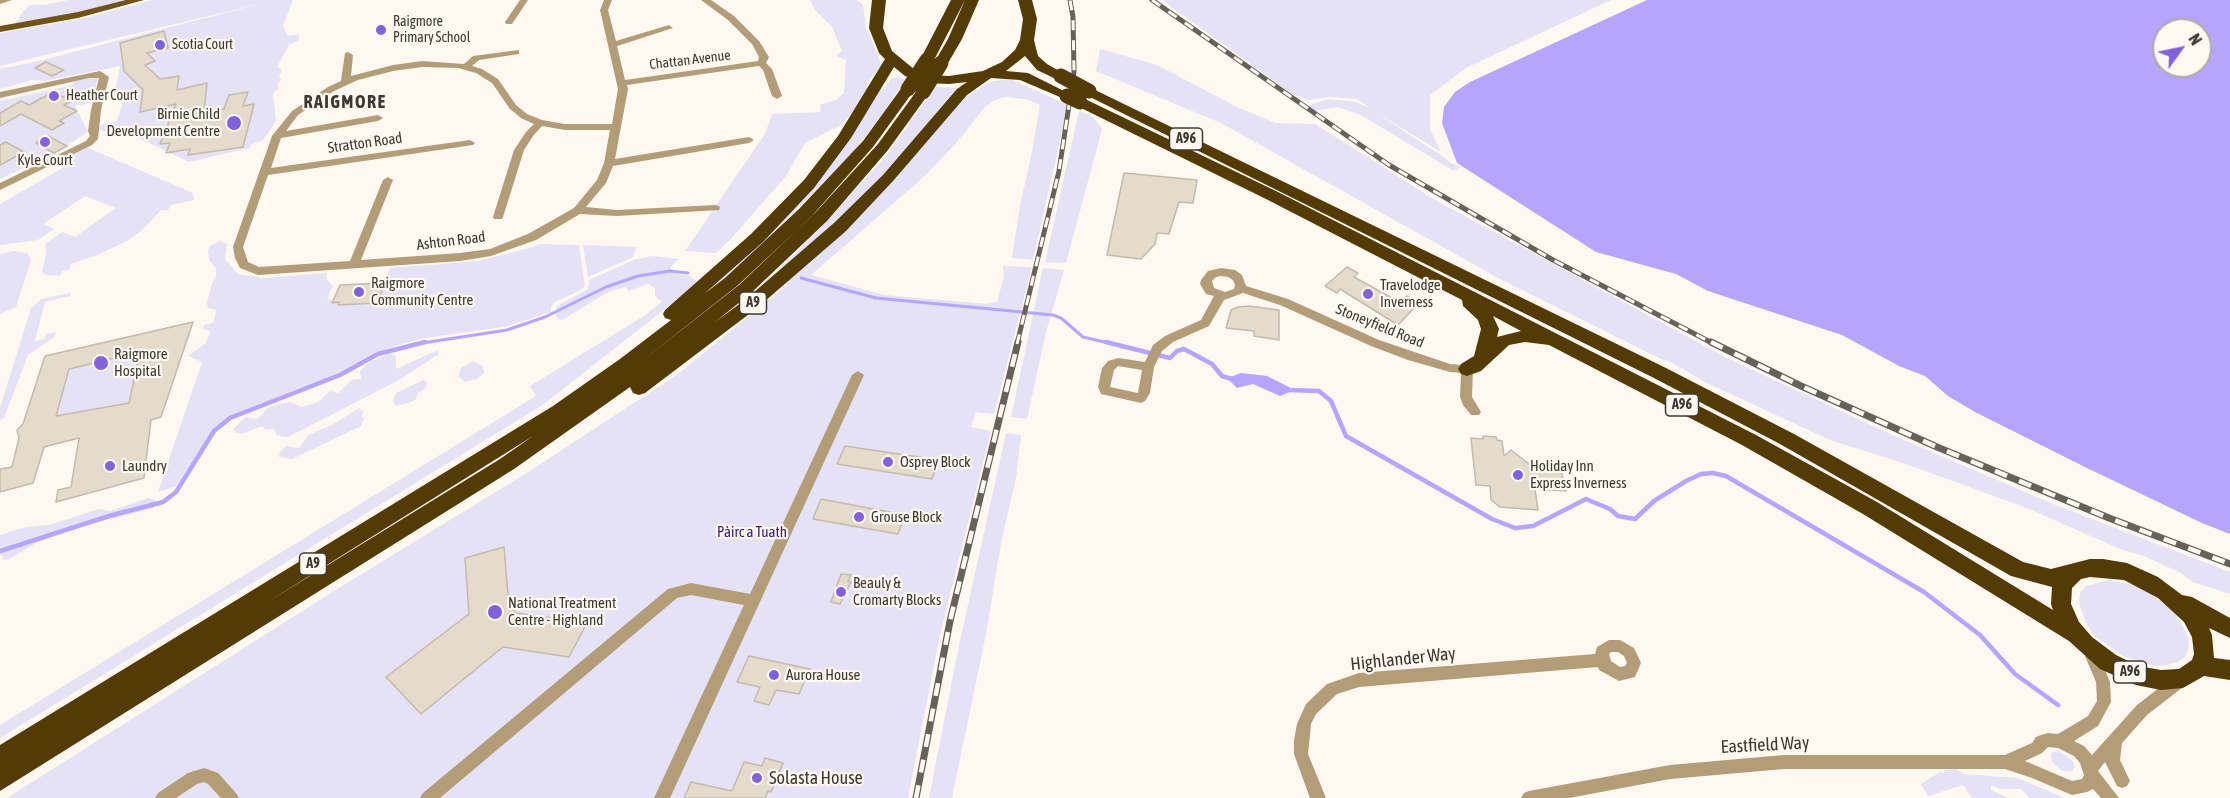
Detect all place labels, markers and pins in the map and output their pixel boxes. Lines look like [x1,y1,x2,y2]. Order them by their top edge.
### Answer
place label: Raigmore Primary School [393,14,470,46]
marker: Raigmore Primary School [374,23,388,37]
place label: Scotia Court [172,37,233,53]
marker: Scotia Court [153,38,167,52]
place label: Heather Court [66,88,138,104]
marker: Heather Court [47,89,61,103]
place label: Birnie Child Development Centre [106,105,220,140]
marker: Birnie Child Development Centre [225,114,243,132]
marker: Kyle Court [38,135,52,149]
place label: Kyle Court [17,151,73,169]
place label: Raigmore Community Centre [371,274,473,309]
place label: Travelodge Inverness [1380,276,1441,311]
marker: Raigmore Community Centre [352,285,366,299]
marker: Travelodge Inverness [1361,287,1375,301]
place label: Raigmore Hospital [114,345,167,380]
marker: Raigmore Hospital [92,354,110,372]
place label: Osprey Block [900,453,971,471]
marker: Osprey Block [881,455,895,469]
place label: Laundry [122,457,167,475]
place label: Holiday Inn Express Inverness [1530,457,1626,492]
marker: Laundry [103,459,117,473]
marker: Holiday Inn Express Inverness [1511,468,1525,482]
place label: Grouse Block [871,508,942,526]
marker: Grouse Block [852,510,866,524]
place label: Beauly & Cromarty Blocks [853,574,941,609]
marker: Beauly & Cromarty Blocks [834,585,848,599]
place label: National Treatment Centre - Highland [508,594,616,629]
marker: National Treatment Centre - Highland [486,603,504,621]
place label: Aurora House [786,666,860,684]
marker: Aurora House [767,668,781,682]
place label: Solasta House [769,767,863,789]
marker: Solasta House [750,771,764,785]

